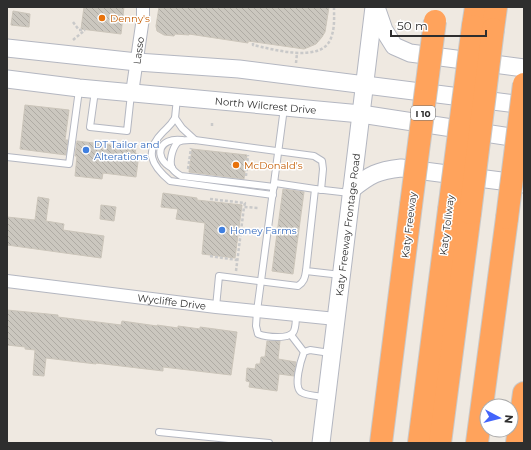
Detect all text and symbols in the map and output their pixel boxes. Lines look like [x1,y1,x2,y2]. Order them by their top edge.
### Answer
place label: Denny's [110,12,150,25]
scale bar [391,12,486,38]
marker: Denny's [97,13,107,23]
text: 50 m [397,18,428,33]
street label: Lasso [130,36,147,65]
street label: North Wilcrest Drive [214,94,317,116]
road number: I 10 [411,106,435,120]
place label: DT Tailor and Alterations [94,138,160,163]
marker: DT Tailor and Alterations [81,145,91,155]
street label: Katy Freeway Frontage Road [332,152,363,297]
place label: McDonald's [244,159,303,172]
marker: McDonald's [231,160,241,170]
street label: Katy Freeway [399,191,420,259]
street label: Katy Tollway [437,193,457,256]
place label: Honey Farms [230,224,297,237]
marker: Honey Farms [217,225,227,235]
street label: Wycliffe Drive [137,291,207,312]
north arrow [479,398,519,438]
text: N [501,414,516,424]

